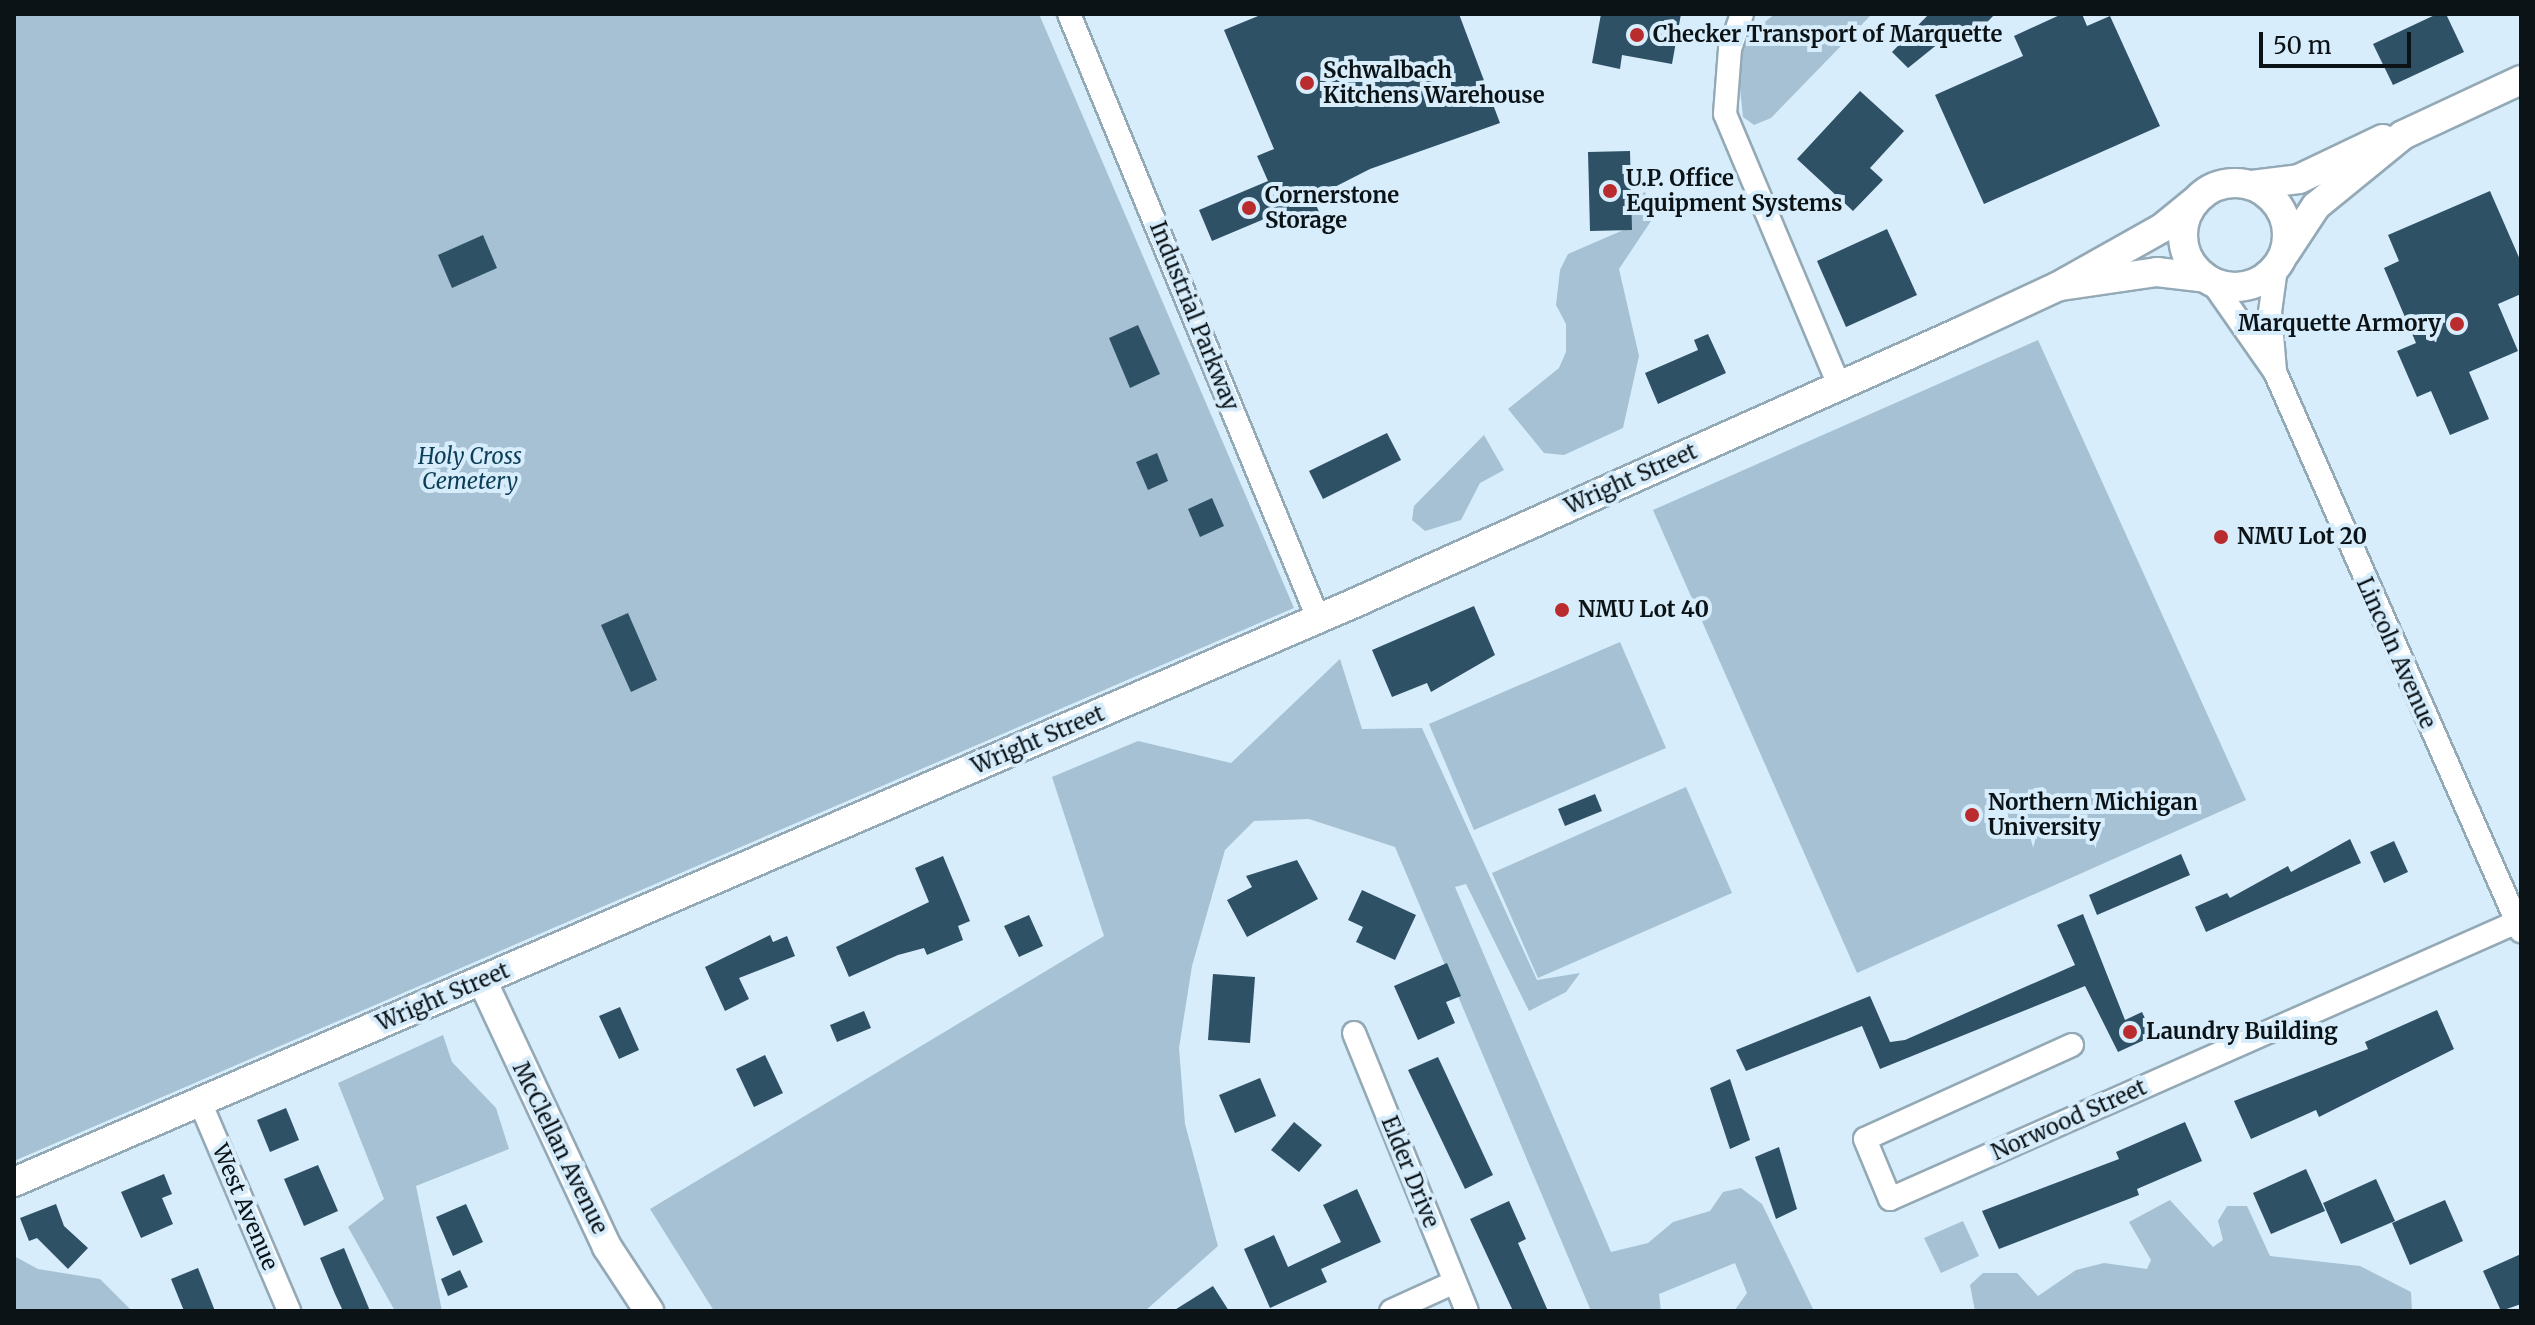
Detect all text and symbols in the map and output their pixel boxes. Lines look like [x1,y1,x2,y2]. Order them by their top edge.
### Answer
scale bar [2263,16,2415,66]
place label: Checker Transport of Marquette [1653,22,2002,48]
marker: Checker Transport of Marquette [1628,26,1646,44]
text: 50 m [2273,30,2332,61]
place label: Schwalbach Kitchens Warehouse [1323,57,1545,108]
marker: Schwalbach Kitchens Warehouse [1298,74,1316,92]
place label: U.P. Office Equipment Systems [1626,165,1842,216]
place label: Cornerstone Storage [1265,182,1399,234]
marker: U.P. Office Equipment Systems [1601,182,1619,200]
marker: Cornerstone Storage [1240,199,1258,217]
street label: Industrial Parkway [1144,218,1244,414]
place label: Marquette Armory [2238,311,2441,337]
marker: Marquette Armory [2448,315,2466,333]
street label: Wright Street [1561,438,1701,520]
park label: Holy Cross Cemetery [418,443,522,494]
place label: NMU Lot 20 [2237,524,2367,550]
marker: NMU Lot 20 [2212,528,2230,546]
street label: Lincoln Avenue [2351,573,2441,733]
place label: NMU Lot 40 [1578,597,1709,623]
marker: NMU Lot 40 [1553,601,1571,619]
street label: Wright Street [968,700,1108,780]
place label: Northern Michigan University [1988,789,2198,840]
marker: Northern Michigan University [1963,806,1981,824]
street label: Wright Street [373,957,513,1037]
place label: Laundry Building [2146,1019,2338,1045]
marker: Laundry Building [2121,1023,2139,1041]
street label: McClellan Avenue [507,1058,613,1238]
street label: Norwood Street [1987,1074,2151,1166]
street label: Elder Drive [1376,1112,1444,1232]
street label: West Avenue [207,1140,283,1274]

